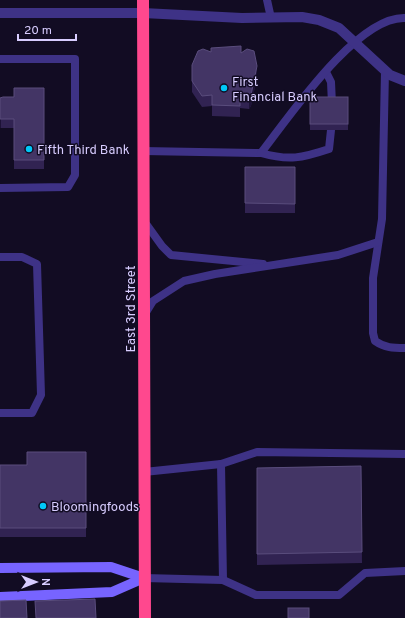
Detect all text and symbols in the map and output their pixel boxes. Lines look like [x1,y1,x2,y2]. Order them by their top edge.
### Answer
scale bar [18,16,76,42]
text: 20 m [24,23,52,39]
place label: First Financial Bank [232,75,318,106]
marker: First Financial Bank [219,83,229,93]
place label: Fifth Third Bank [37,143,130,159]
marker: Fifth Third Bank [24,144,34,154]
street label: East 3rd Street [124,265,140,353]
place label: Bloomingfoods [51,500,139,516]
marker: Bloomingfoods [38,501,48,511]
north arrow [16,562,56,602]
text: N [38,578,52,586]

